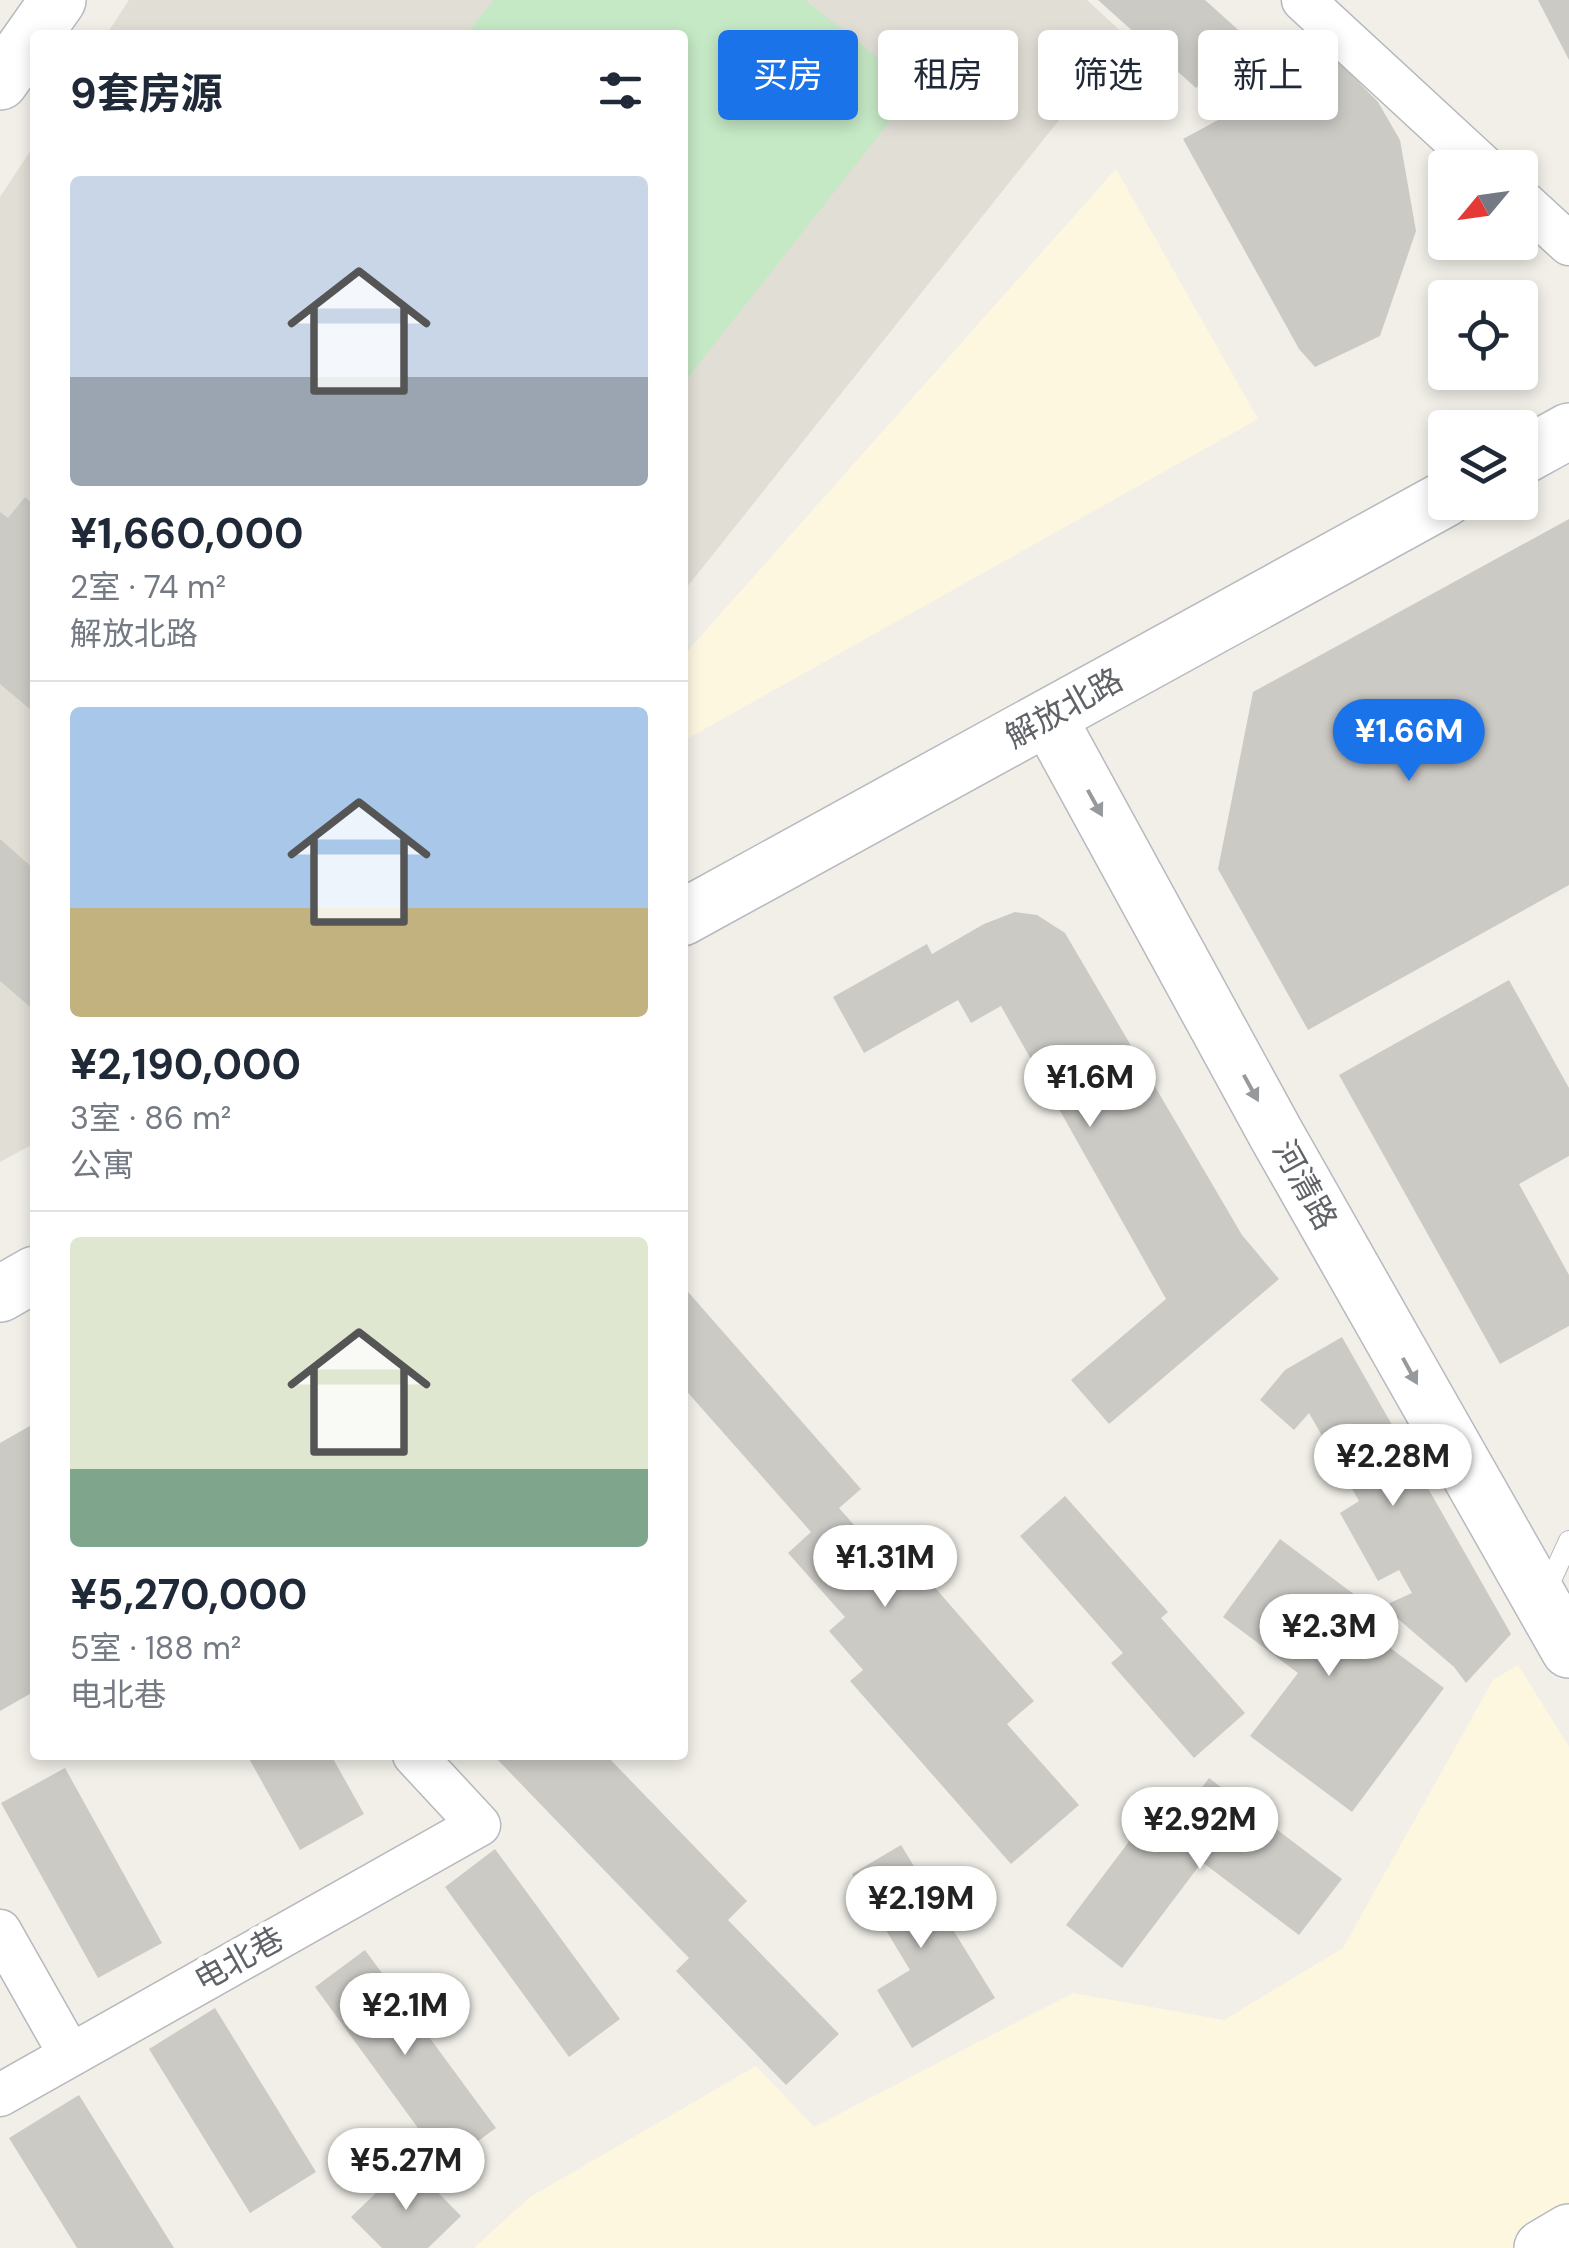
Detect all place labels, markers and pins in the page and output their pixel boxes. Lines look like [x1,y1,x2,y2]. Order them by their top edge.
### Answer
pin: ¥1.66M [1328,699,1490,784]
pin: ¥1.6M [1020,1045,1160,1130]
pin: ¥2.28M [1312,1424,1474,1509]
pin: ¥1.31M [804,1525,966,1610]
pin: ¥2.3M [1259,1594,1399,1679]
pin: ¥2.92M [1119,1787,1281,1872]
pin: ¥2.19M [840,1866,1002,1951]
pin: ¥2.1M [335,1973,475,2058]
pin: ¥5.27M [325,2128,487,2213]

